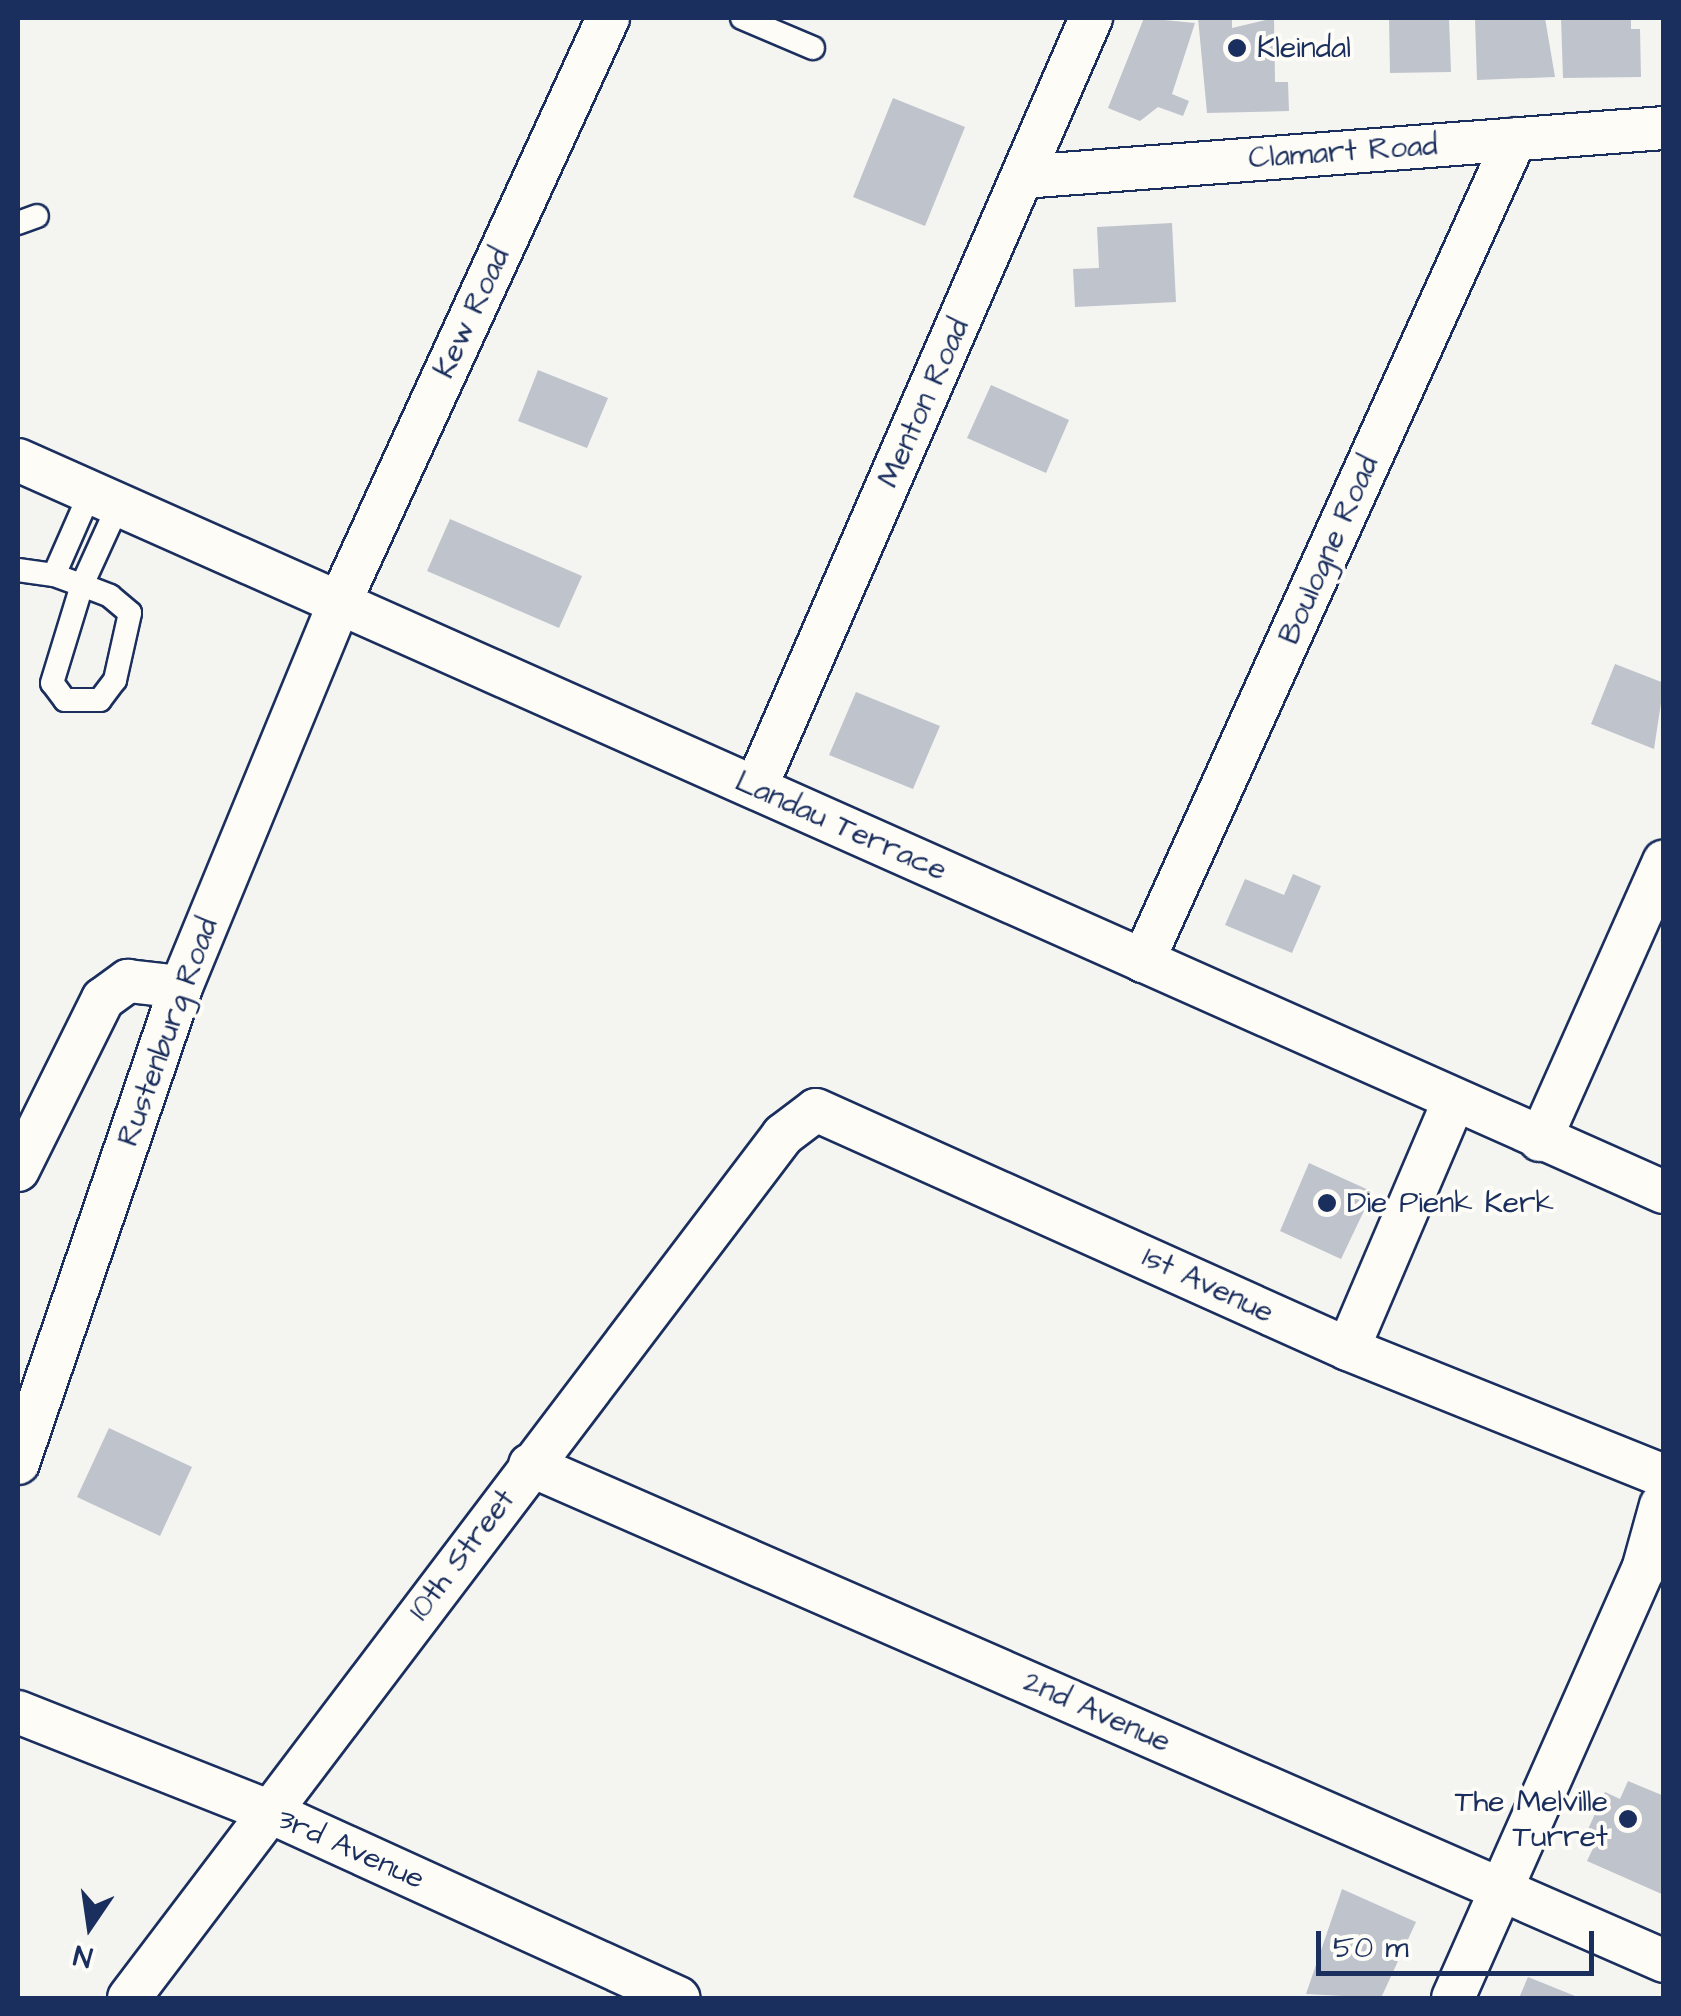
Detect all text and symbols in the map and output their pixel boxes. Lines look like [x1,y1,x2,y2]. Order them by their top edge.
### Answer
place label: Kleindal [1257,30,1351,66]
marker: Kleindal [1226,37,1248,59]
street label: Clamart Road [1247,127,1439,177]
street label: Kew Road [426,242,518,384]
street label: Menton Road [871,313,977,493]
street label: Boulogne Road [1271,450,1387,650]
street label: Landau Terrace [730,763,952,889]
street label: Rustenburg Road [110,913,226,1151]
place label: Die Pienk Kerk [1347,1185,1554,1221]
marker: Die Pienk Kerk [1316,1192,1338,1214]
street label: 1st Avenue [1137,1239,1279,1331]
street label: 10th Street [401,1483,523,1627]
street label: 2nd Avenue [1018,1664,1176,1760]
place label: The Melville Turret [1455,1784,1608,1854]
street label: 3rd Avenue [272,1801,430,1897]
marker: The Melville Turret [1617,1808,1639,1830]
north arrow [40,1876,140,1976]
scale bar [1321,1911,1598,1973]
text: 50 m [1333,1927,1409,1969]
text: N [70,1935,96,1977]

